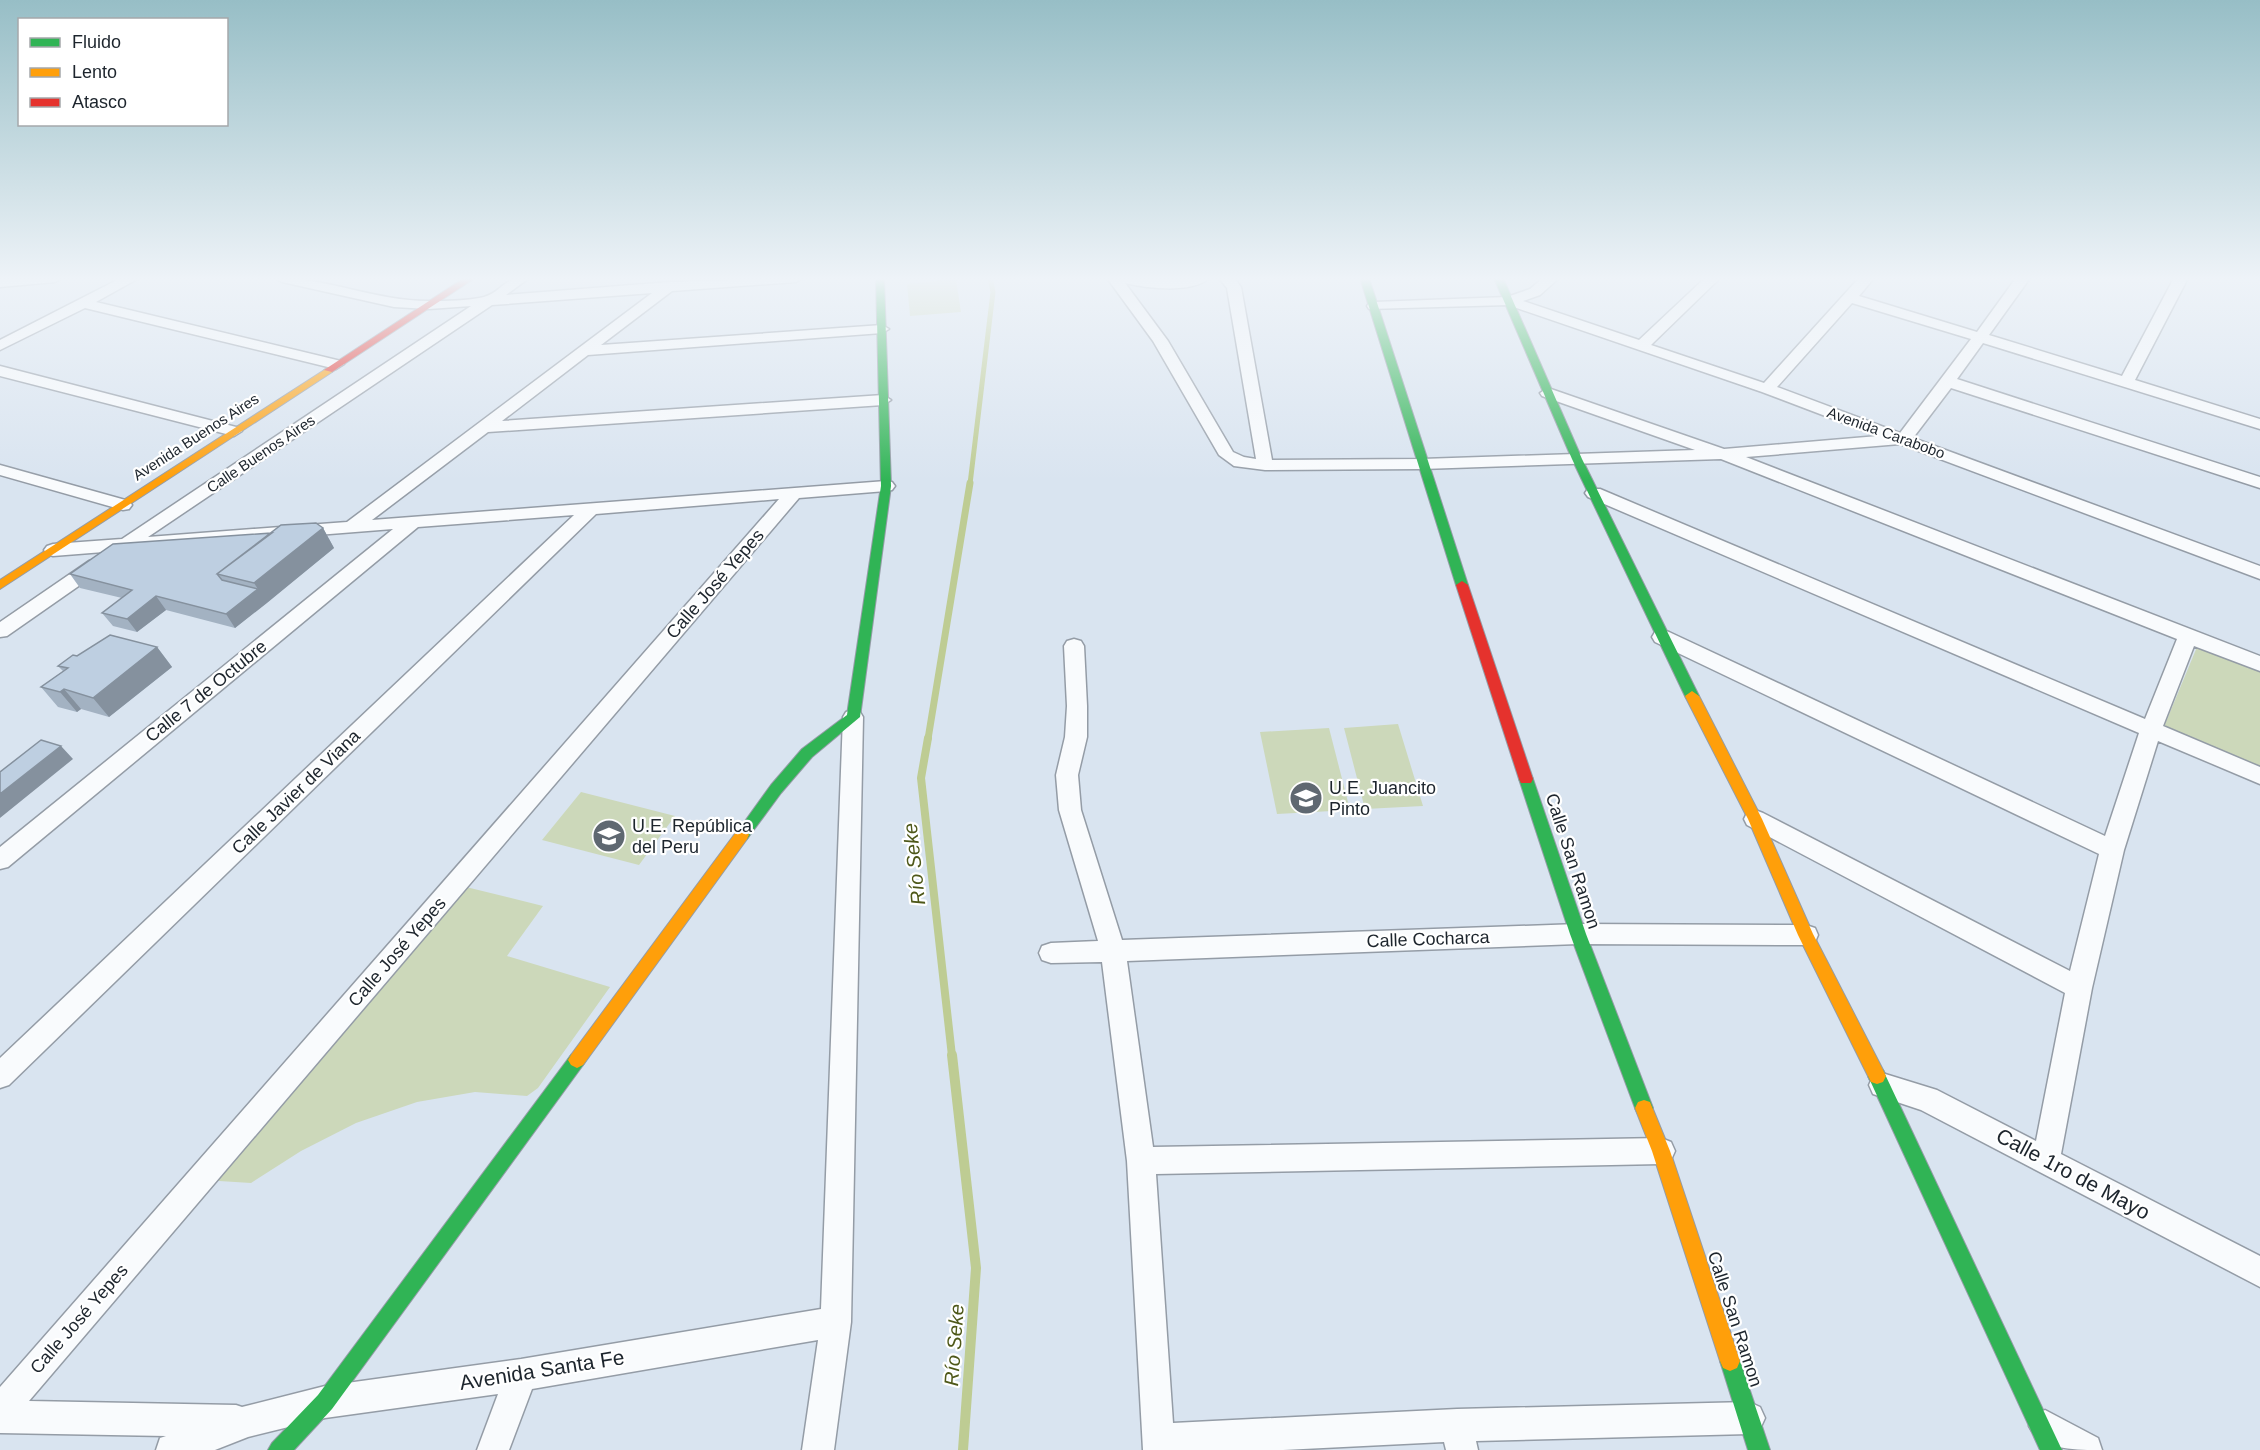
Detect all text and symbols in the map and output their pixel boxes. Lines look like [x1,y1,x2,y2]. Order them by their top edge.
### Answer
legend [18,18,228,126]
text: Fluido [72,32,121,52]
text: Lento [72,62,117,82]
text: Atasco [72,92,127,112]
street label: Avenida Buenos Aires [130,390,262,484]
street label: Avenida Carabobo [1825,403,1947,462]
street label: Calle Buenos Aires [203,411,318,496]
street label: Calle José Yepes [662,525,768,643]
street label: Calle 7 de Octubre [141,636,271,746]
street label: Calle Javier de Viana [228,725,365,858]
place label: U.E. Juancito Pinto [1329,778,1436,819]
school or university icon: U.E. Juancito Pinto [1288,780,1324,816]
street label: Calle San Ramon [1542,791,1604,931]
place label: U.E. República del Peru [632,816,753,857]
school or university icon: U.E. República del Peru [591,818,627,854]
water label: Río Seke [899,822,929,906]
street label: Calle José Yepes [344,893,450,1011]
street label: Calle Cocharca [1366,927,1491,951]
street label: Calle 1ro de Mayo [1993,1123,2154,1224]
street label: Calle San Ramon [1704,1249,1766,1389]
street label: Calle José Yepes [26,1260,132,1378]
water label: Río Seke [940,1303,968,1387]
street label: Avenida Santa Fe [458,1345,626,1394]

